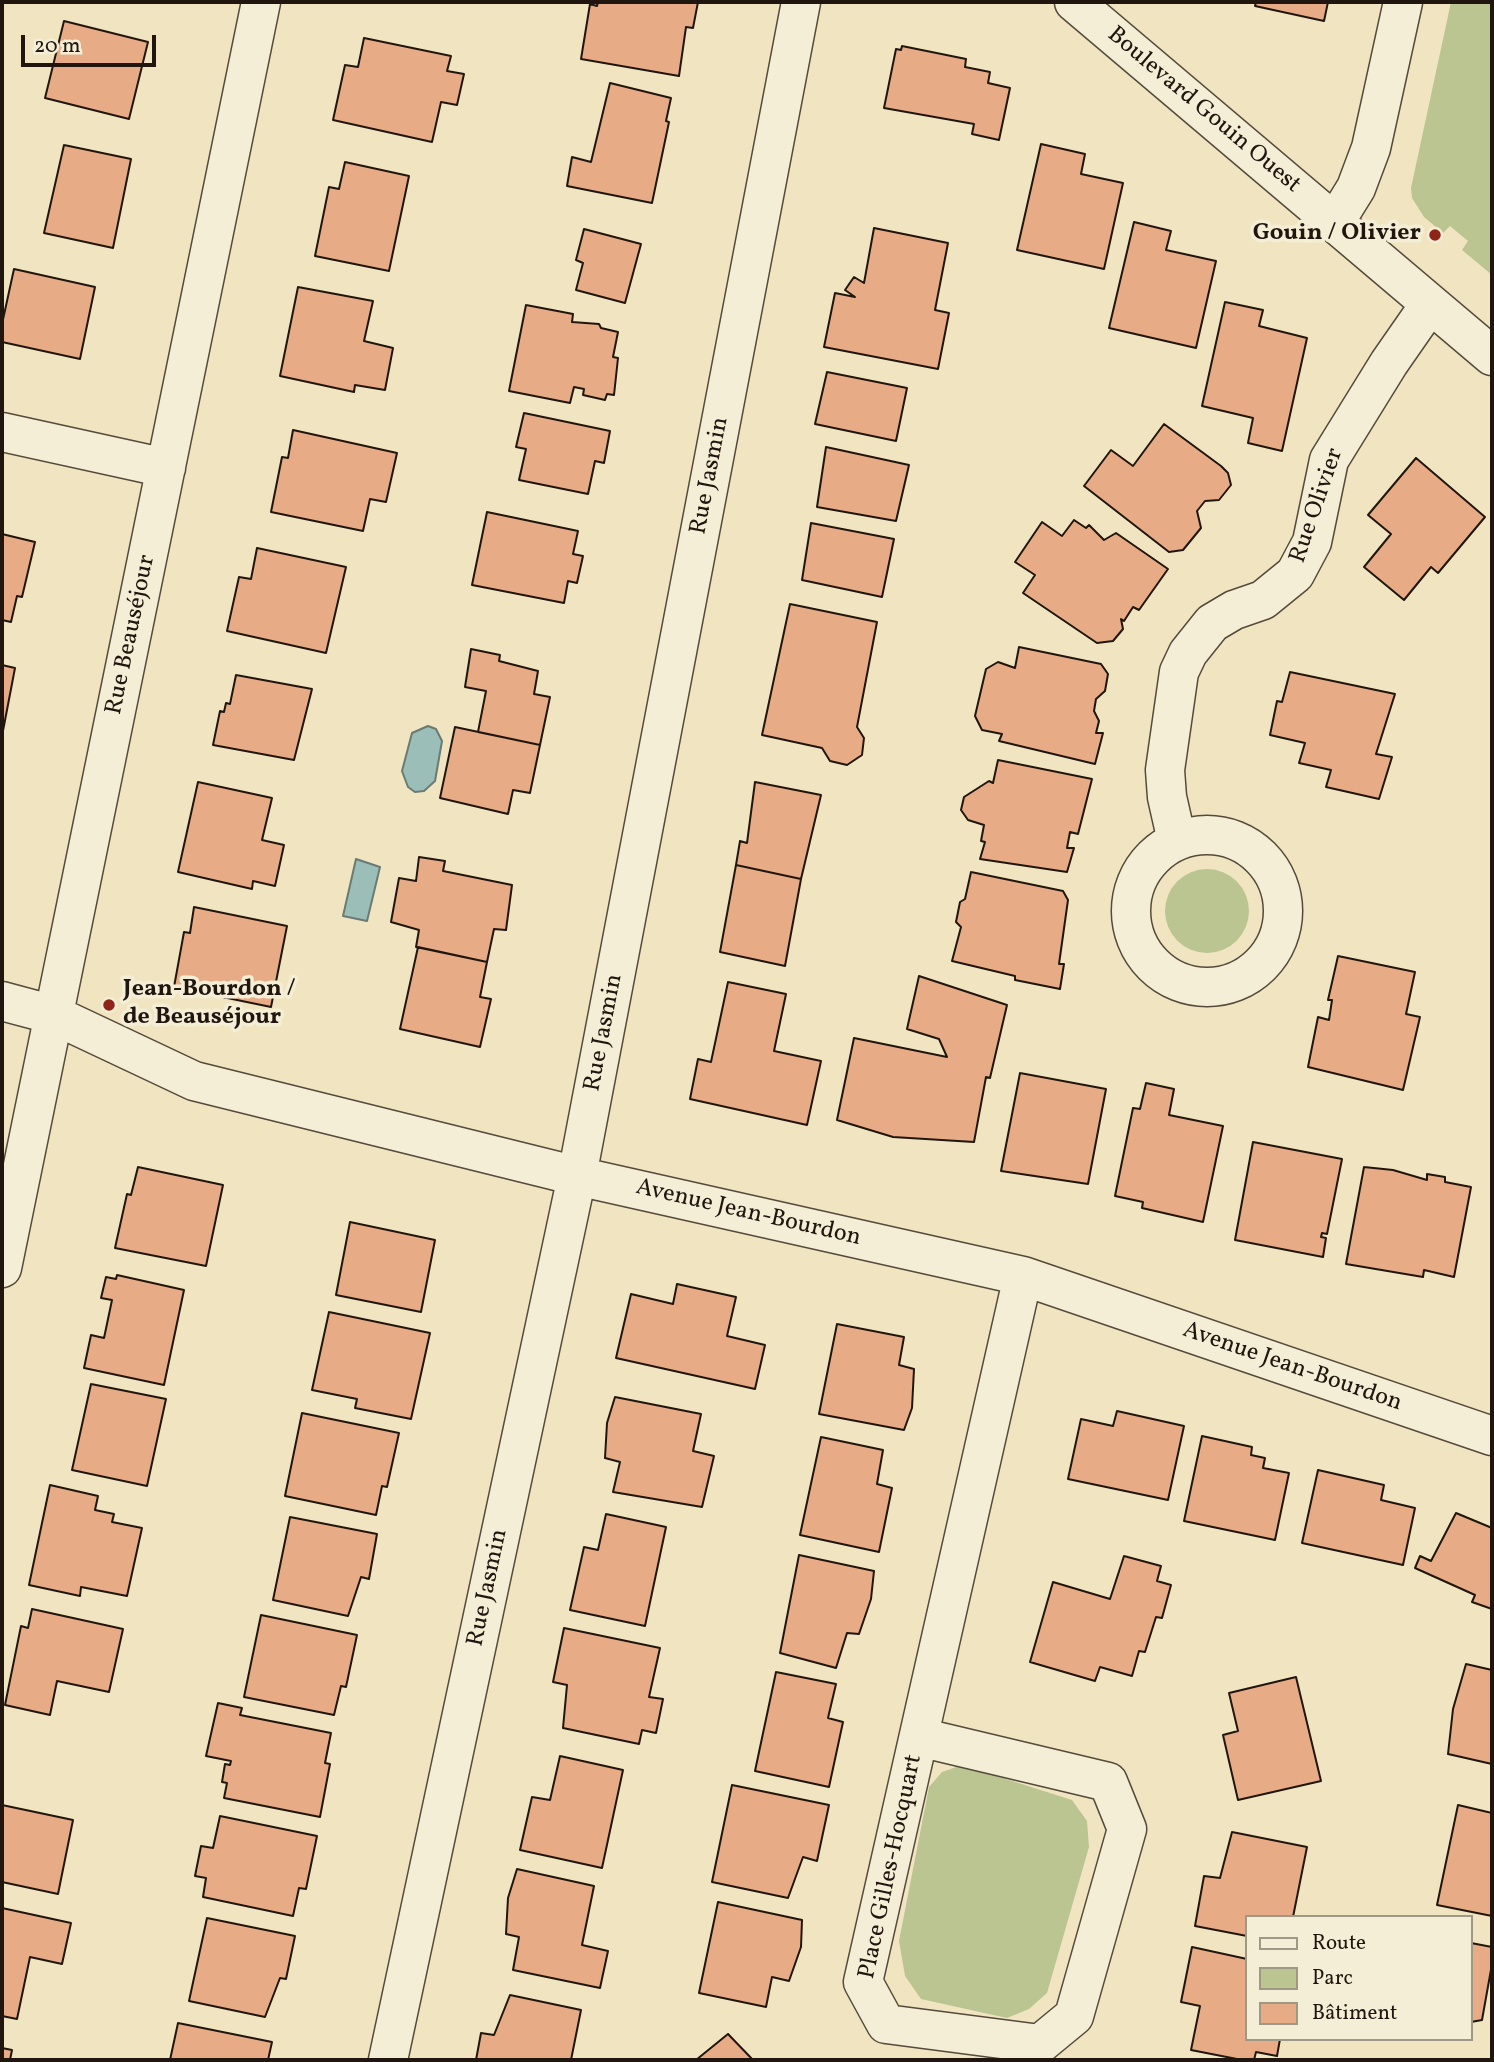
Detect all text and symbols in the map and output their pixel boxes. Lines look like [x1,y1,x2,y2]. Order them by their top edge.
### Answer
scale bar [24,21,159,65]
street label: Boulevard Gouin Ouest [1100,22,1306,200]
text: 20 m [34,32,80,61]
place label: Gouin / Olivier [1253,221,1421,249]
marker: Gouin / Olivier [1427,227,1443,243]
street label: Rue Jasmin [686,415,736,537]
street label: Rue Olivier [1285,445,1351,567]
street label: Rue Beauséjour [101,552,163,718]
street label: Rue Jasmin [580,972,630,1094]
place label: Jean-Bourdon / de Beauséjour [123,977,296,1033]
marker: Jean-Bourdon / de Beauséjour [101,997,117,1013]
street label: Avenue Jean-Bourdon [633,1174,863,1254]
street label: Avenue Jean-Bourdon [1179,1317,1405,1419]
street label: Rue Jasmin [463,1527,515,1649]
street label: Place Gilles-Hocquart [854,1752,930,1982]
legend [1246,1915,1473,2041]
text: Route [1312,1929,1366,1958]
text: Parc [1312,1964,1353,1993]
text: Bâtiment [1312,1999,1397,2028]

